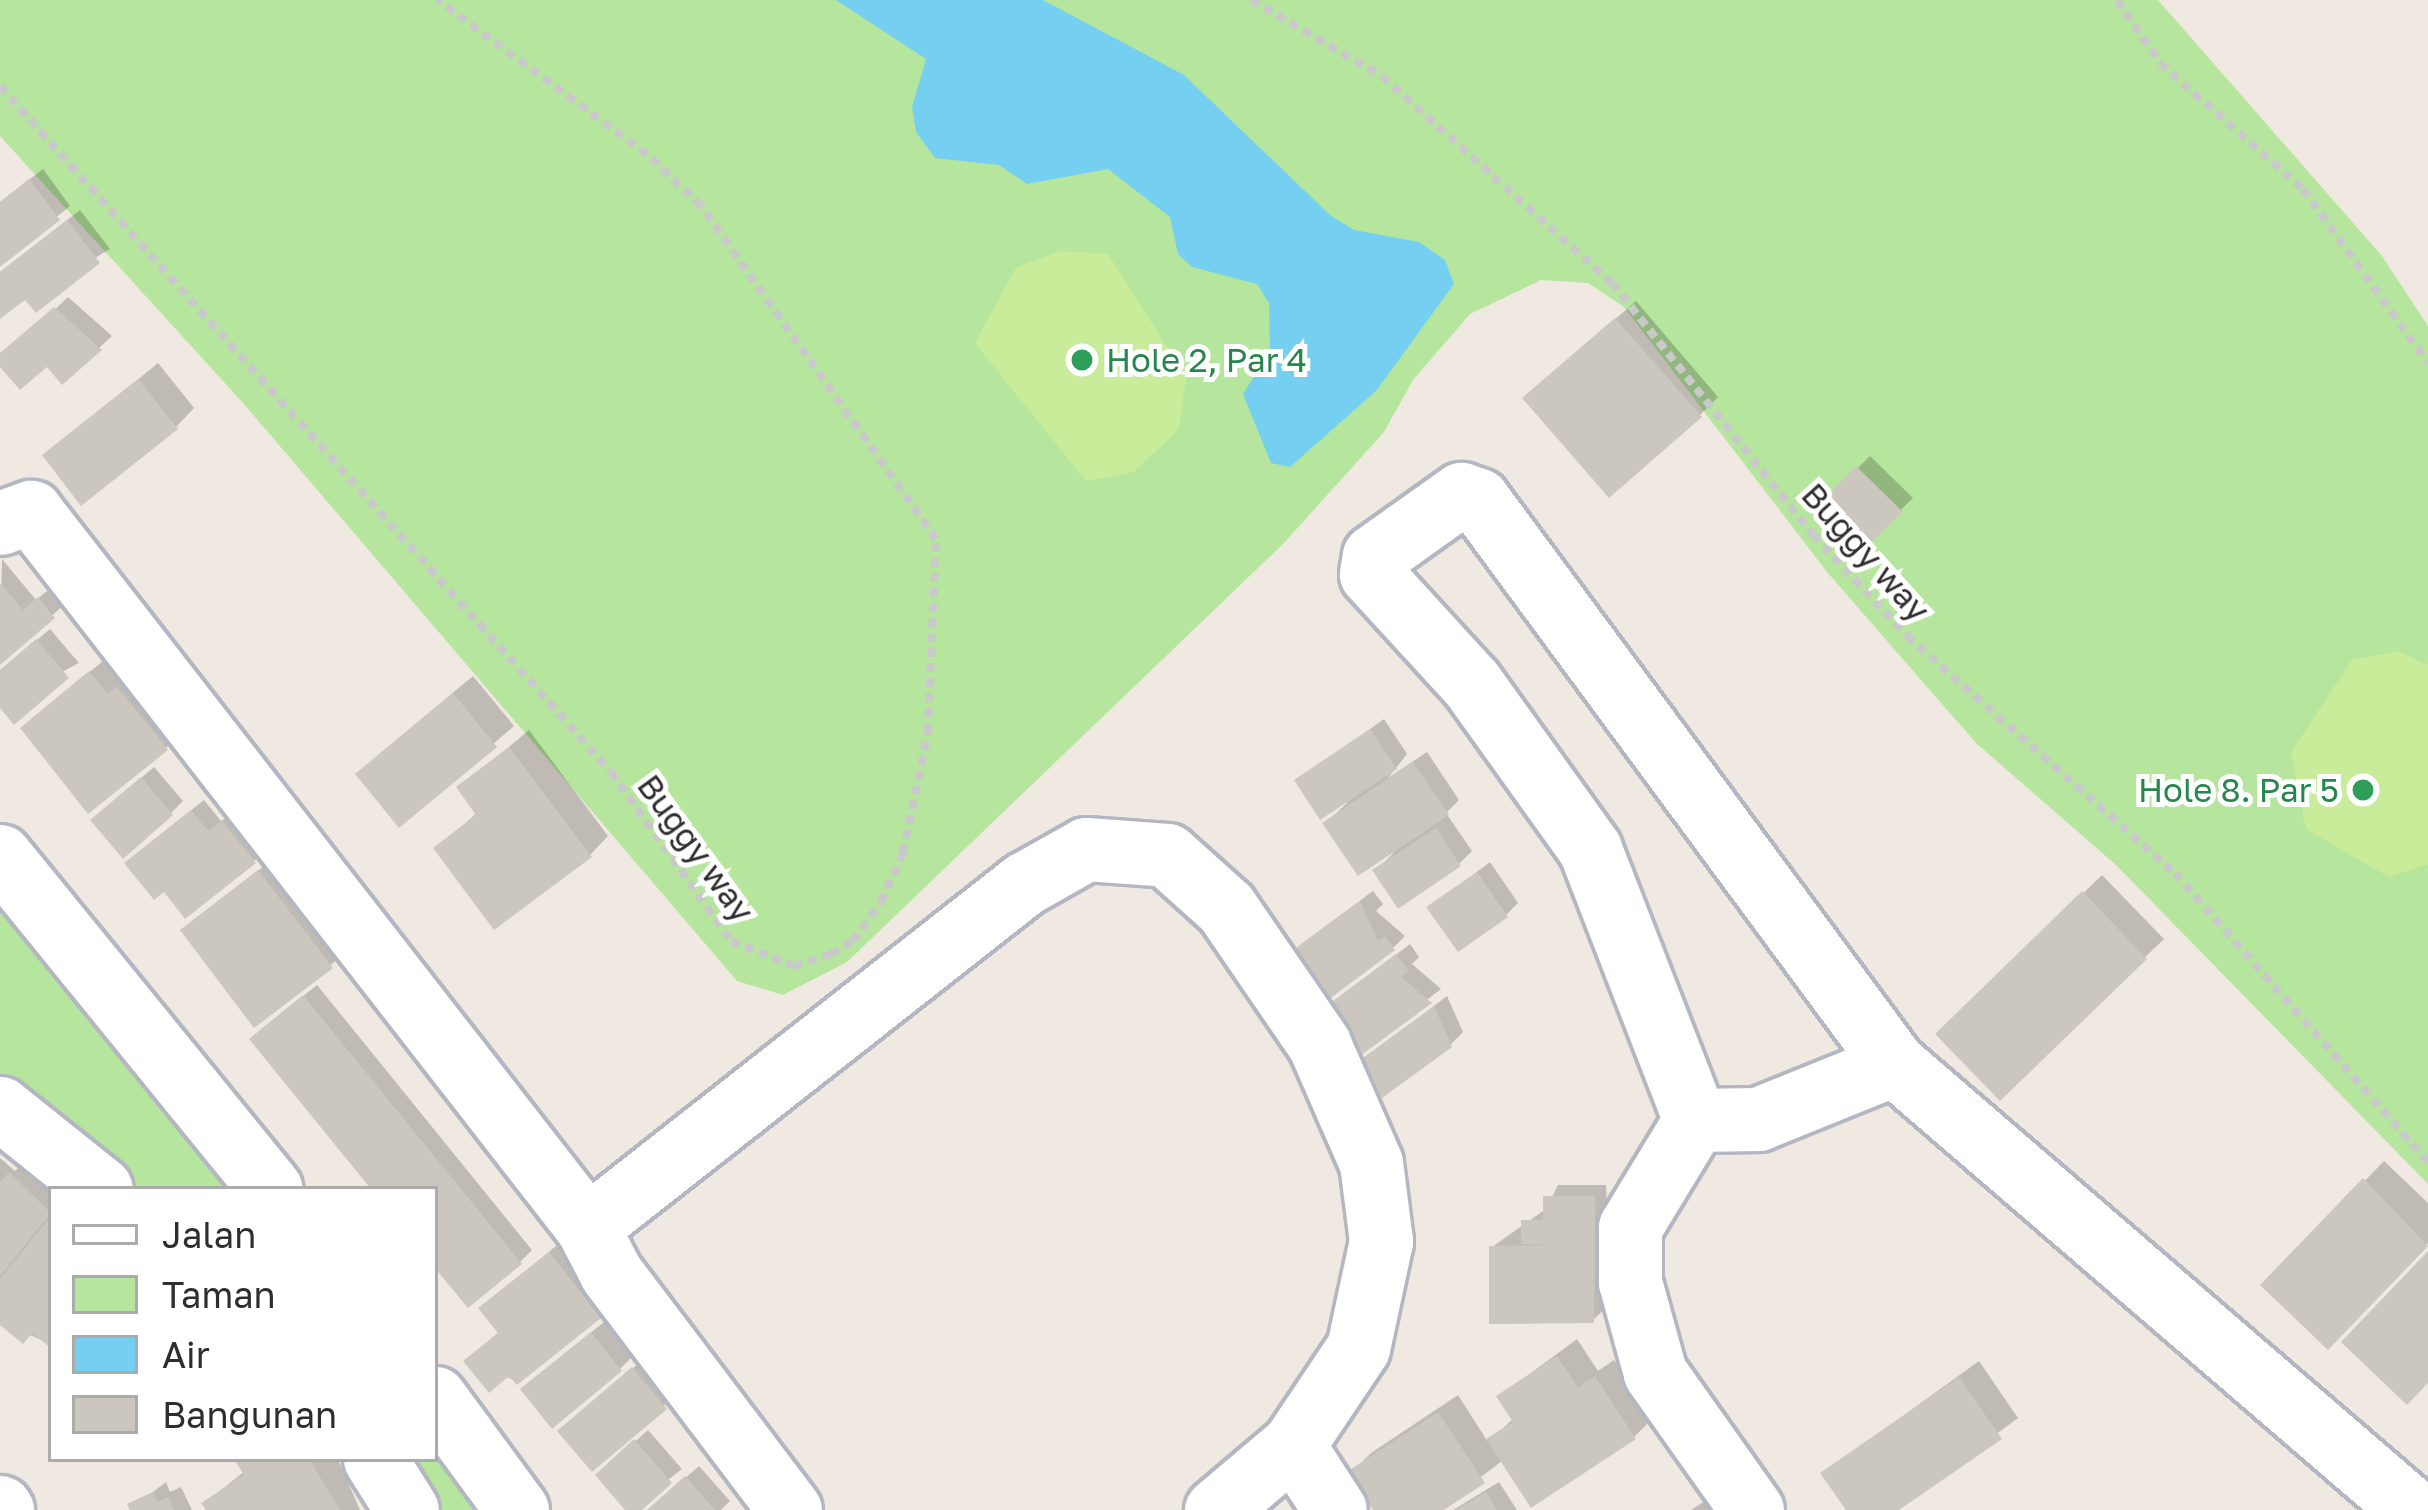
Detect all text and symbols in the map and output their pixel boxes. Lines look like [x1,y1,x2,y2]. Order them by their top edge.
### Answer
place label: Hole 2, Par 4 [1106,340,1307,380]
marker: Hole 2, Par 4 [1069,347,1095,373]
street label: Buggy way [1794,475,1938,629]
street label: Buggy way [629,767,763,929]
place label: Hole 8. Par 5 [2138,770,2339,810]
marker: Hole 8. Par 5 [2350,777,2376,803]
legend [48,1186,438,1462]
text: Jalan [162,1213,256,1256]
text: Taman [162,1273,276,1316]
text: Air [162,1333,210,1376]
text: Bangunan [162,1393,337,1436]

